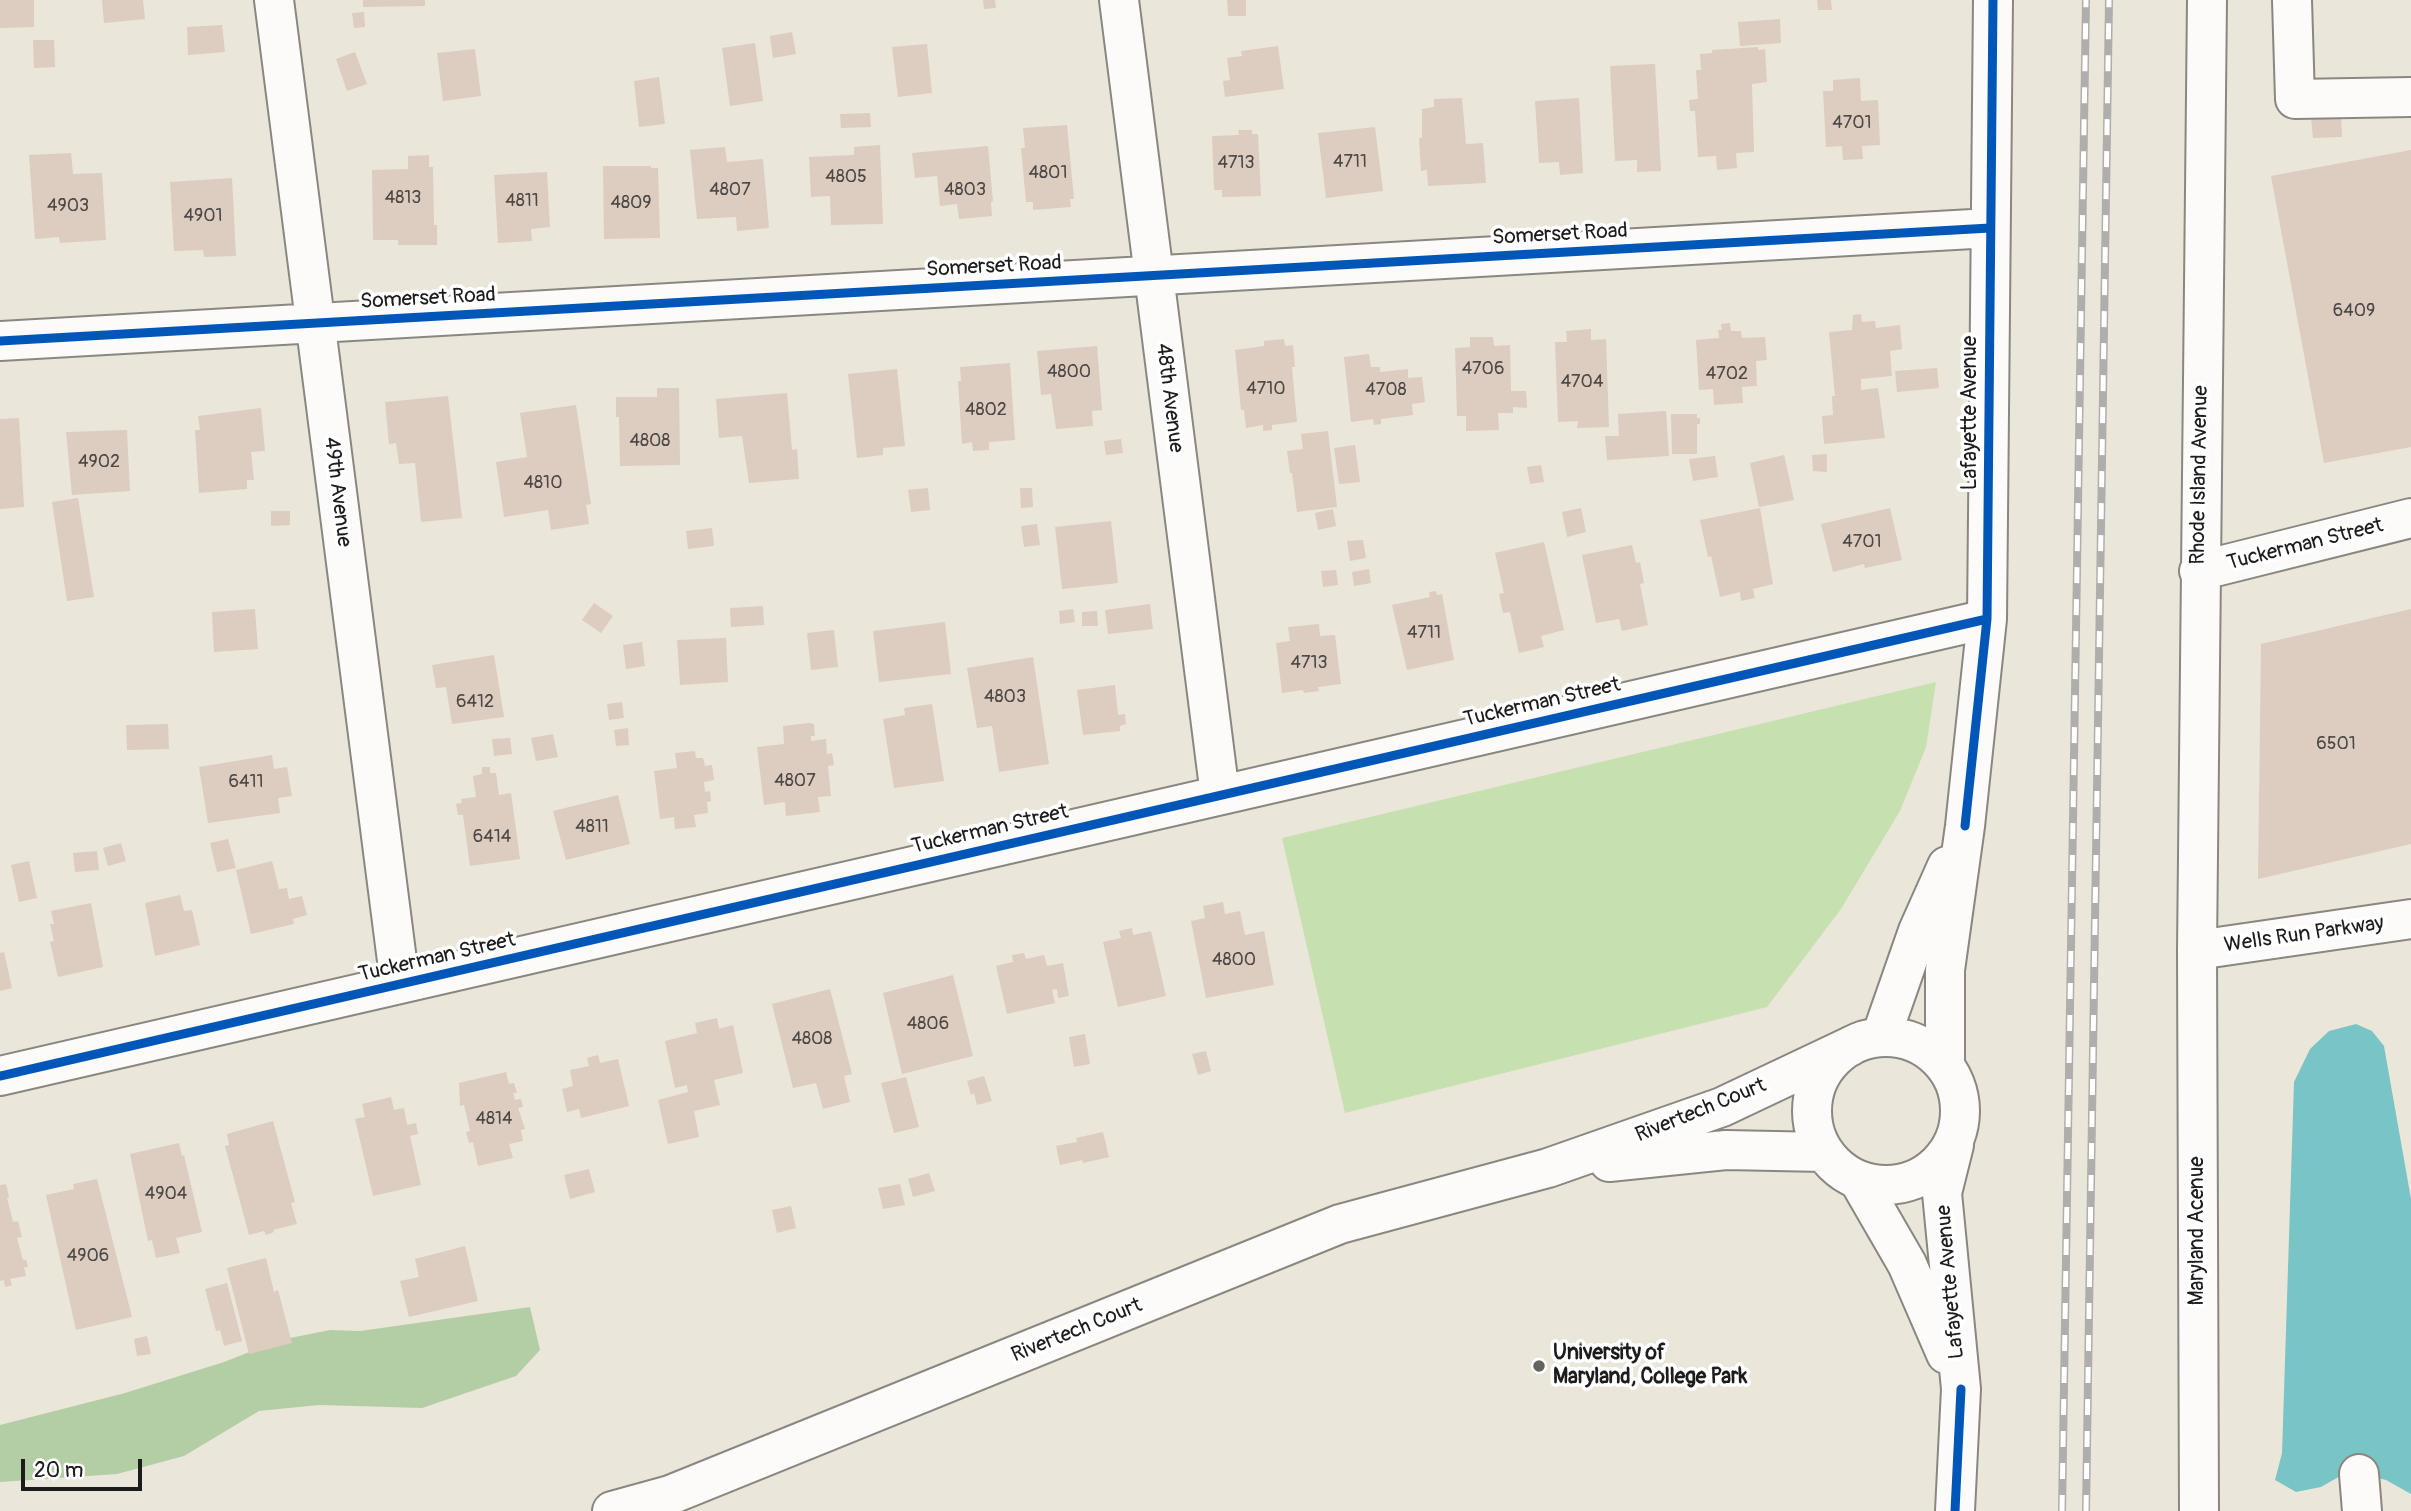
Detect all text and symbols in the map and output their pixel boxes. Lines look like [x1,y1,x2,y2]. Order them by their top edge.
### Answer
house number: 4701 [1832,112,1872,134]
house number: 4711 [1333,151,1367,173]
house number: 4713 [1217,152,1255,174]
house number: 4801 [1029,162,1067,184]
house number: 4805 [825,166,867,188]
house number: 4807 [709,179,751,201]
house number: 4803 [944,179,986,201]
house number: 4813 [385,187,421,209]
house number: 4811 [505,190,539,212]
house number: 4809 [610,192,652,214]
house number: 4903 [47,195,89,217]
house number: 4901 [183,205,223,227]
street label: Somerset Road [1492,219,1628,251]
street label: Somerset Road [926,251,1062,283]
street label: Somerset Road [360,283,496,315]
house number: 6409 [2333,300,2375,322]
street label: Lafayette Avenue [1958,336,1984,490]
street label: 48th Avenue [1150,342,1188,454]
house number: 4706 [1462,358,1504,380]
house number: 4800 [1047,361,1091,383]
house number: 4702 [1706,363,1748,385]
house number: 4704 [1561,371,1603,393]
house number: 4710 [1246,378,1286,400]
house number: 4708 [1365,379,1407,401]
street label: Rhode Island Avenue [2186,385,2214,565]
house number: 4802 [965,399,1007,421]
house number: 4808 [630,430,670,452]
street label: 49th Avenue [318,436,356,548]
house number: 4902 [78,451,120,473]
house number: 4810 [524,472,562,494]
street label: Tuckerman Street [2224,513,2386,577]
house number: 4701 [1842,531,1882,553]
house number: 4711 [1407,622,1441,644]
house number: 4713 [1290,652,1328,674]
street label: Tuckerman Street [1461,673,1623,733]
house number: 4803 [984,686,1026,708]
house number: 6412 [456,691,494,713]
house number: 6501 [2316,733,2356,755]
house number: 4807 [774,770,816,792]
house number: 6411 [229,771,263,793]
street label: Tuckerman Street [909,800,1071,860]
house number: 4811 [575,816,609,838]
house number: 6414 [473,826,511,848]
street label: Wells Run Parkway [2222,911,2386,959]
street label: Tuckerman Street [356,928,518,988]
house number: 4800 [1212,949,1256,971]
house number: 4806 [907,1013,949,1035]
house number: 4808 [792,1028,832,1050]
street label: Rivertech Court [1632,1073,1770,1149]
house number: 4814 [476,1108,512,1130]
street label: Maryland Acenue [2185,1156,2211,1306]
house number: 4904 [145,1183,187,1205]
street label: Lafayette Avenue [1932,1204,1970,1360]
house number: 4906 [67,1245,109,1267]
street label: Rivertech Court [1008,1293,1146,1369]
place label: University of Maryland, College Park [1553,1341,1747,1391]
marker: University of Maryland, College Park [1531,1358,1547,1374]
scale bar [24,1444,145,1488]
text: 20 m [34,1457,83,1484]

